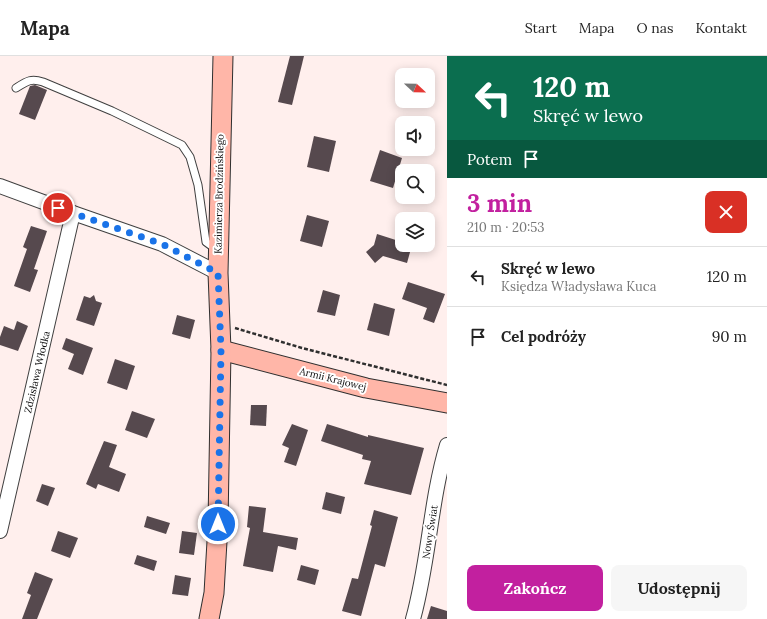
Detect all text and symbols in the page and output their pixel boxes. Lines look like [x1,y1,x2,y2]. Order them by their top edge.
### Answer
text: Mapa [20,16,70,40]
text: Start [525,19,557,37]
text: Mapa [579,19,614,37]
text: O nas [636,19,674,37]
text: Kontakt [696,19,747,37]
north arrow [395,68,435,108]
map controls [395,68,435,252]
text: 120 m [533,69,610,105]
icon: left [467,72,519,124]
text: Skręć w lewo [533,104,643,127]
button: sound [395,116,435,156]
street label: Kazimierza Brodzińskiego [211,134,227,254]
icon: arrive [520,148,542,170]
text: Potem [467,150,512,169]
button: search [395,164,435,204]
text: 3 min [467,188,532,219]
pin [41,191,75,225]
button: close [705,191,747,233]
icon: arrive [47,197,69,219]
button: layers [395,212,435,252]
text: 210 m · 20:53 [467,219,545,236]
text: Skręć w lewo [501,259,595,278]
icon: left [467,266,489,288]
text: 120 m [707,267,747,286]
text: Księdza Władysława Kuca [501,278,656,295]
icon: arrive [467,326,489,348]
text: Cel podróży [501,327,586,346]
text: 90 m [712,327,747,346]
street label: Zdzisława Włodka [21,330,53,414]
street label: Armii Krajowej [297,364,368,394]
position arrow [197,503,239,545]
street label: Nowy Świat [419,504,441,560]
button: Zakończ [467,565,603,611]
button: Udostępnij [611,565,747,611]

